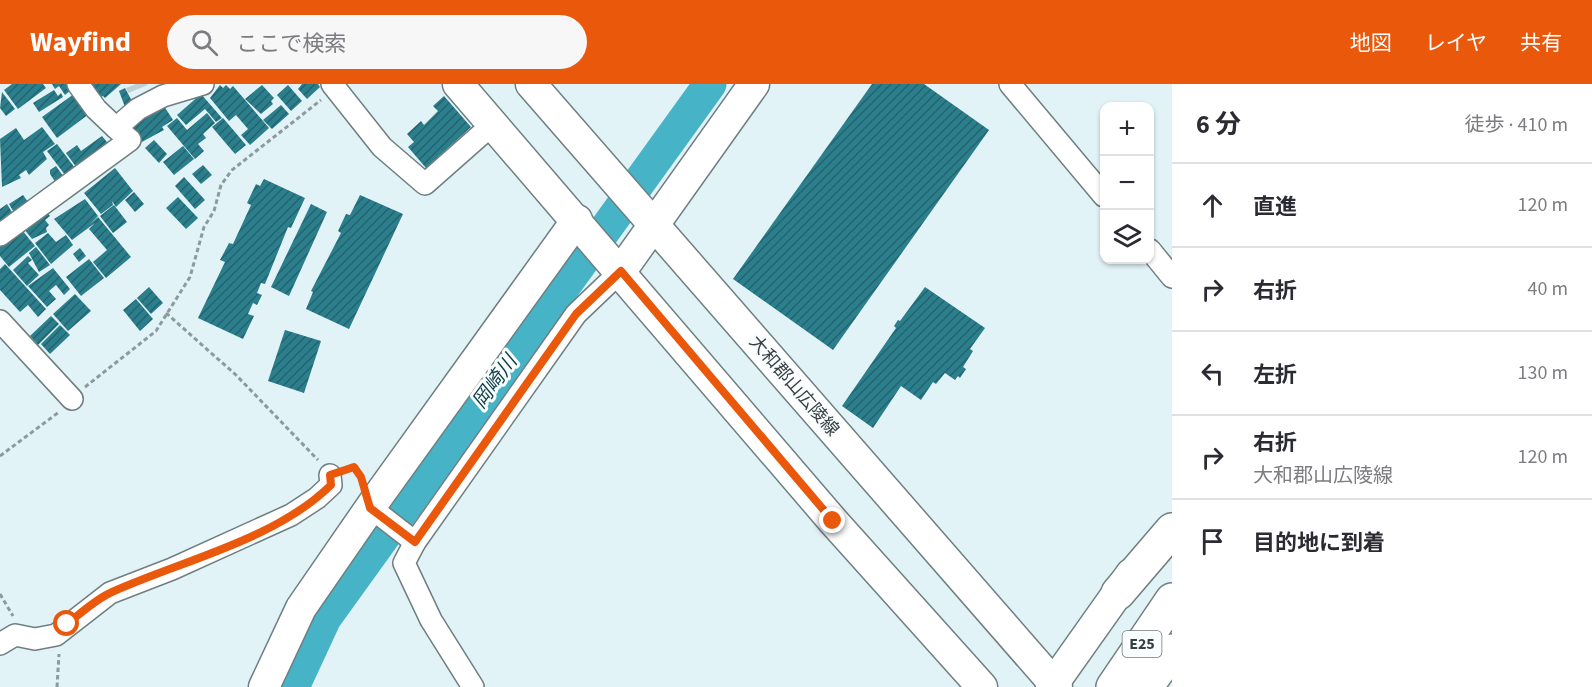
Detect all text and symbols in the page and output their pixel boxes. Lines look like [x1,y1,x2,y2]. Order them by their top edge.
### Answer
search box [167,15,587,69]
text: Wayfind [30,22,131,62]
icon: search [188,26,221,59]
text: ここで検索 [236,28,346,60]
text: 地図 [1350,28,1392,58]
text: レイヤ [1425,28,1487,58]
text: 共有 [1520,28,1562,58]
map controls [1100,102,1154,264]
button: + [1100,102,1154,156]
text: 6 分 [1196,106,1241,143]
text: 徒歩 · 410 m [1465,111,1568,139]
button: − [1100,156,1154,210]
icon: ahead [1196,189,1229,222]
text: 直進 [1253,191,1297,223]
text: 120 m [1518,191,1568,219]
button: layers [1100,210,1154,264]
icon: right [1196,273,1229,306]
text: 右折 [1253,275,1297,307]
text: 40 m [1528,275,1568,303]
street label: 大和郡山広陵線 [743,330,845,442]
water label: 岡崎川 [466,348,525,414]
icon: left [1196,357,1229,390]
text: 左折 [1253,359,1297,391]
text: 130 m [1518,359,1568,387]
text: 右折 [1253,427,1297,459]
icon: right [1196,441,1229,474]
text: 120 m [1518,443,1568,471]
text: 大和郡山広陵線 [1253,462,1393,490]
route end [819,507,845,533]
icon: arrive [1196,525,1229,558]
text: 目的地に到着 [1253,527,1385,559]
route start [53,610,79,636]
road number: E25 [1122,631,1162,657]

